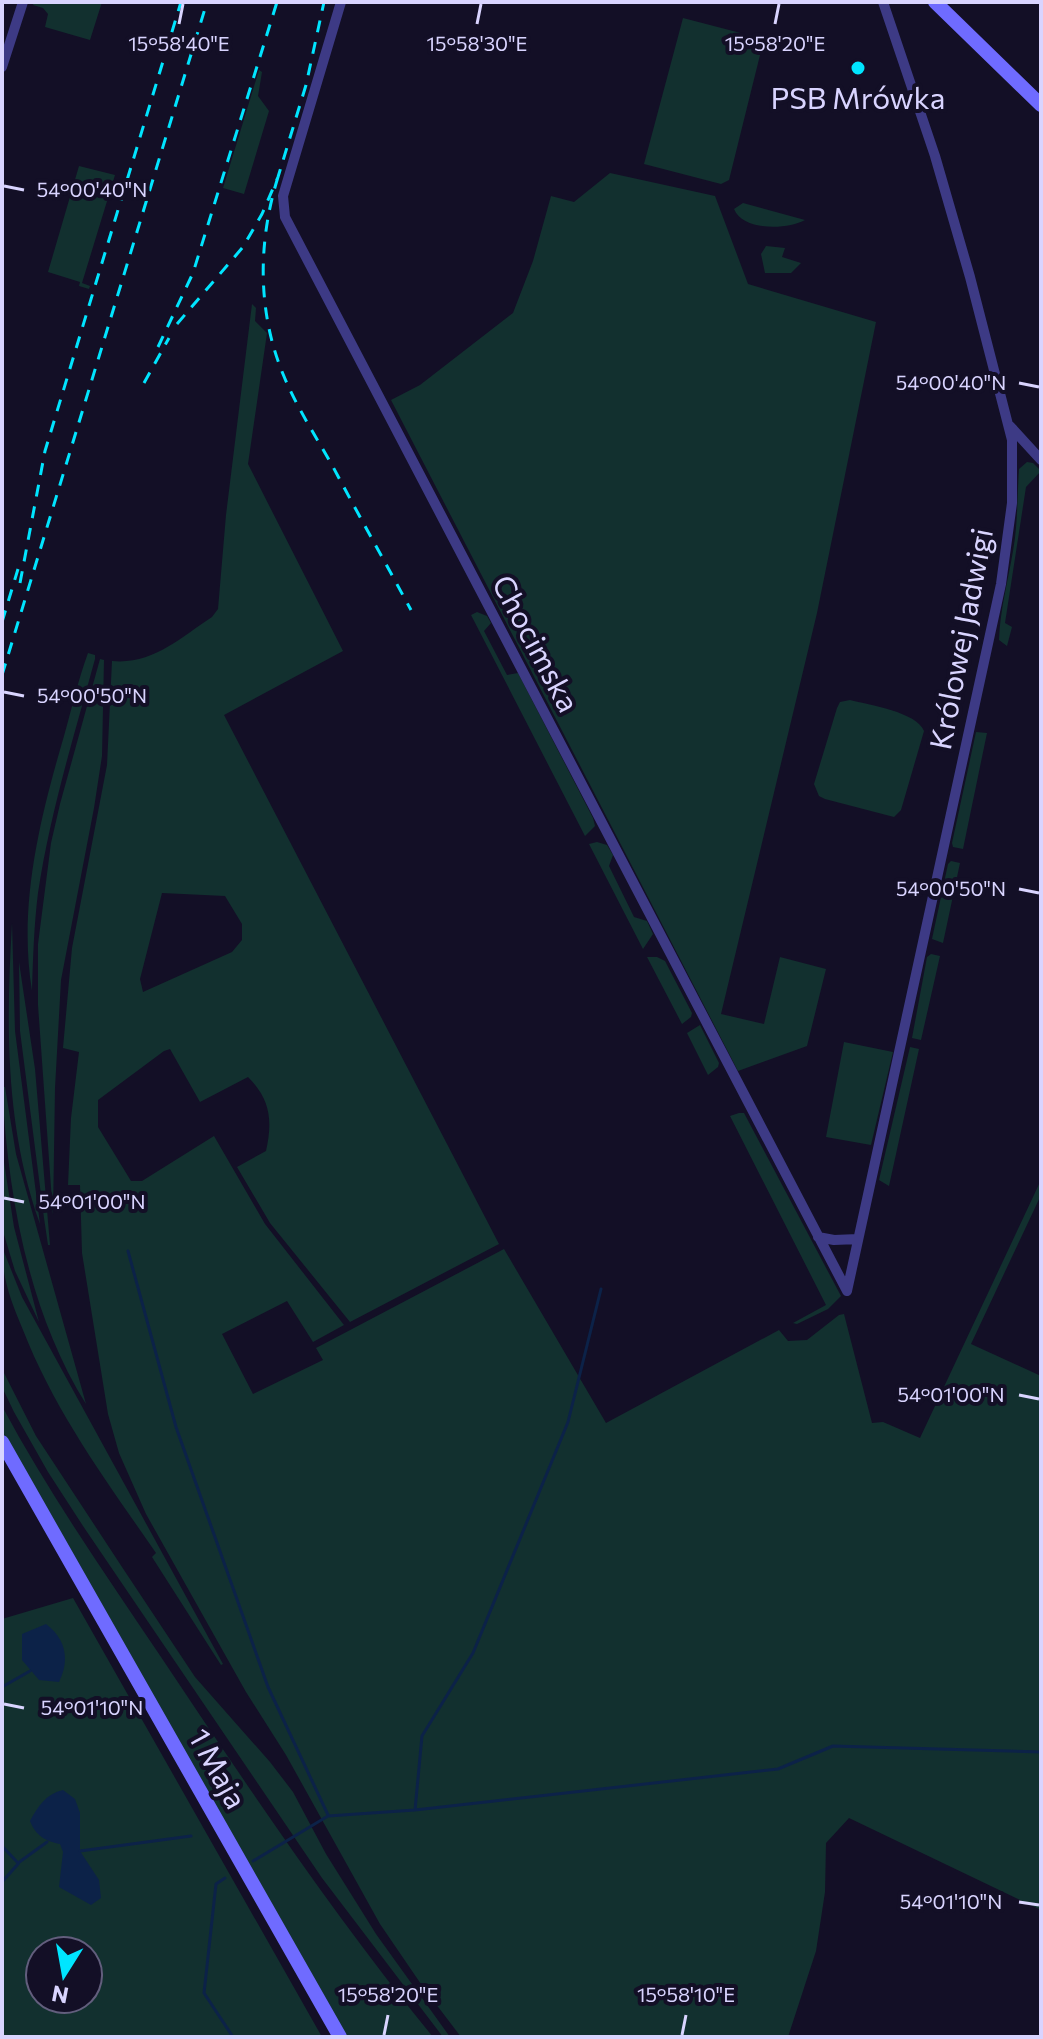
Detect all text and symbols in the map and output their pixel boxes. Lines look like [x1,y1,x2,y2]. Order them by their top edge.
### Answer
text: 15°58'40"E [128,31,230,55]
text: 15°58'30"E [427,31,527,55]
text: 15°58'20"E [725,31,825,55]
marker: PSB Mrówka [849,59,867,77]
place label: PSB Mrówka [770,78,946,115]
text: 54°00'40"N [37,177,147,201]
text: 54°00'40"N [896,370,1006,394]
street label: Królowej Jadwigi [920,525,999,752]
street label: Chocimska [486,568,589,718]
text: 54°00'50"N [37,683,147,707]
text: 54°00'50"N [896,876,1006,900]
text: 54°01'00"N [38,1189,146,1213]
text: 54°01'00"N [897,1382,1005,1406]
text: 54°01'10"N [41,1695,143,1719]
street label: 1 Maja [182,1721,256,1814]
text: 54°01'10"N [900,1889,1002,1913]
north arrow [24,1935,104,2015]
text: N [49,1980,71,2010]
text: 15°58'20"E [338,1982,438,2006]
text: 15°58'10"E [637,1982,735,2006]

